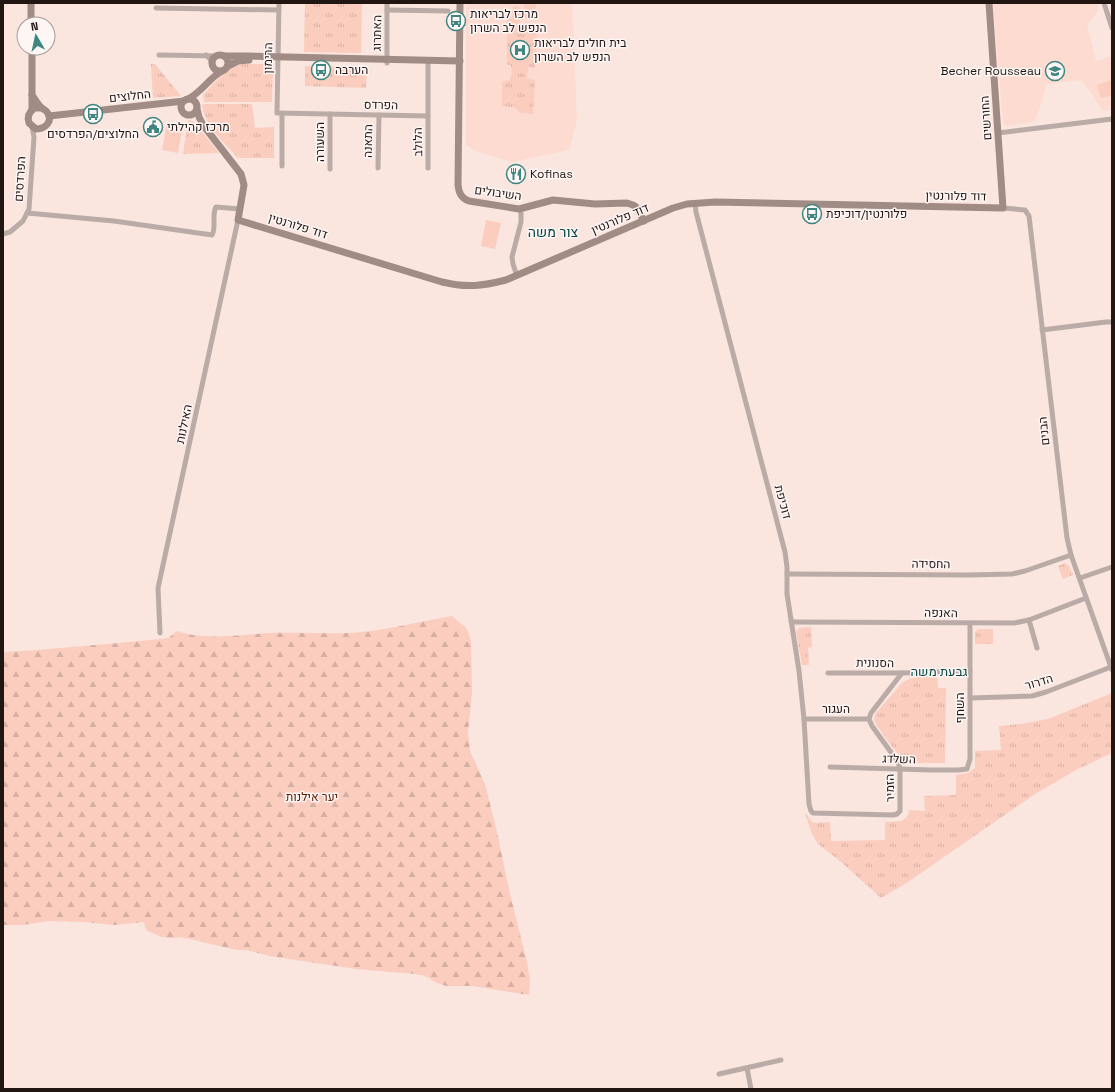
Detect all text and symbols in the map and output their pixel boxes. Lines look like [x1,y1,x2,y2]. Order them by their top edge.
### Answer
place label: מרכז לבריאות הנפש לב השרון [470,6,547,36]
bus stop icon: מרכז לבריאות הנפש לב השרון [445,10,467,32]
street label: האתרוג [369,15,385,51]
north arrow [16,16,56,56]
text: N [30,19,39,34]
place label: בית חולים לבריאות הנפש לב השרון [534,35,627,65]
hospital icon: בית חולים לבריאות הנפש לב השרון [509,39,531,61]
street label: הרימון [260,42,276,74]
bus stop icon: הערבה [310,59,332,81]
school or university icon: Becher Rousseau [1044,60,1066,82]
place label: הערבה [335,62,368,78]
place label: Becher Rousseau [941,63,1041,79]
street label: החלוצים [108,86,152,106]
street label: החורשים [976,95,996,141]
street label: הפרדס [364,97,398,113]
bus stop icon: החלוצים/הפרדסים [82,103,104,125]
public building icon: מרכז קהילתי [142,116,164,138]
place label: מרכז קהילתי [167,119,230,135]
street label: השעורה [312,122,328,162]
street label: התאנה [360,124,376,158]
place label: החלוצים/הפרדסים [47,126,139,142]
street label: הלולב [410,127,426,157]
street label: הפרדסים [10,156,30,202]
restaurant icon: Kofinas [505,163,527,185]
place label: Kofinas [530,166,573,182]
street label: השיבולים [473,182,523,204]
street label: דוד פלורנטין [925,187,987,205]
street label: דוד פלורנטין [589,200,651,238]
bus stop icon: פלורנטין/דוכיפת [801,203,823,225]
place label: פלורנטין/דוכיפת [826,206,907,222]
street label: דוד פלורנטין [266,209,330,243]
district label: צור משה [528,223,579,241]
street label: האילנות [172,403,196,445]
street label: הבנים [1035,416,1053,446]
street label: דוכיפת [771,483,795,521]
street label: החסידה [911,556,951,572]
street label: האנפה [924,605,958,621]
street label: הסנונית [856,655,894,671]
district label: גבעת משה [910,663,968,680]
street label: הדרור [1023,670,1055,694]
street label: השחף [952,693,968,723]
street label: העגור [822,701,850,717]
street label: השלדג [882,750,916,768]
street label: הזמיר [882,774,898,802]
park label: יער אילנות [286,789,338,805]

